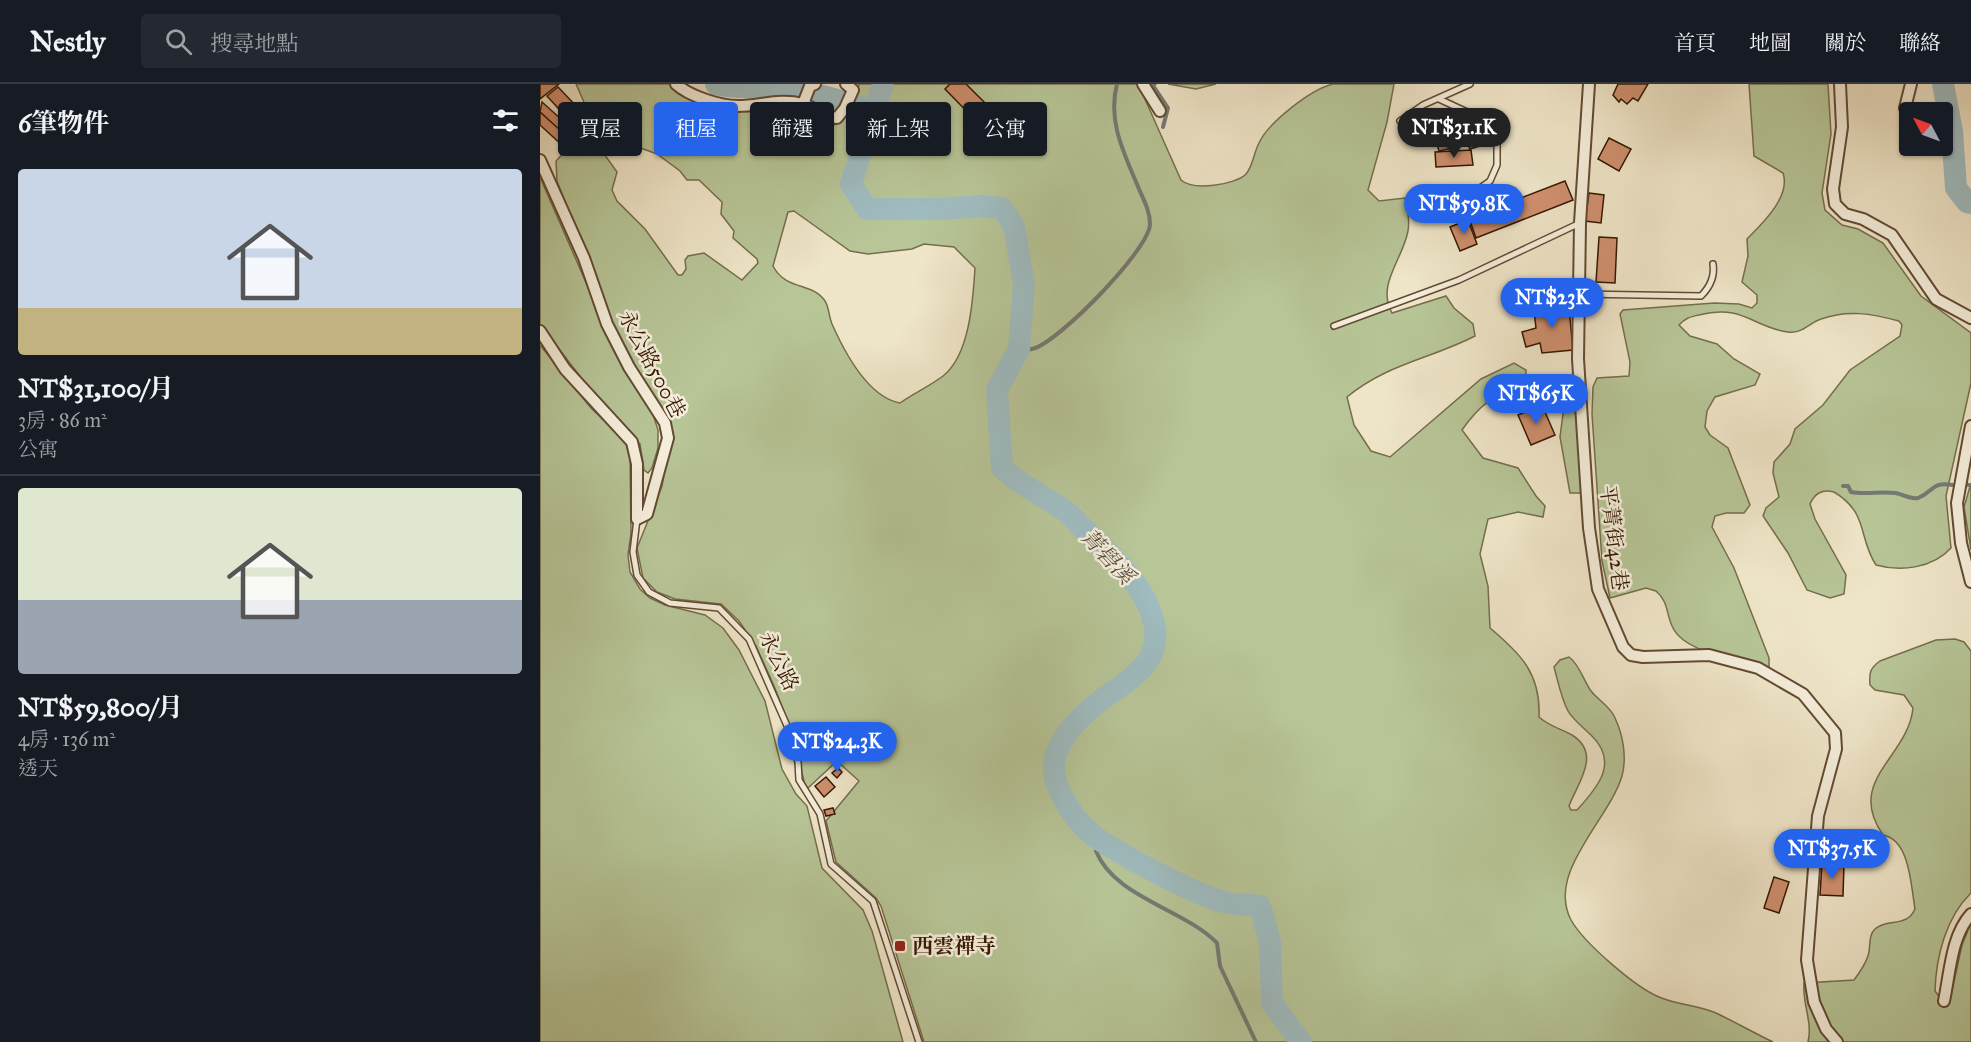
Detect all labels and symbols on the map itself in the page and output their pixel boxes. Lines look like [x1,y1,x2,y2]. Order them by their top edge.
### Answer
north arrow [1899,102,1953,156]
pin: NT$31.1K [1392,108,1516,159]
pin: NT$59.8K [1402,184,1526,235]
pin: NT$23K [1503,278,1601,329]
street label: 永公路500巷 [613,306,691,422]
pin: NT$65K [1487,374,1585,425]
street label: 平菁街42巷 [1595,484,1633,592]
water label: 菁礐溪 [1075,523,1141,591]
street label: 永公路 [754,627,804,695]
pin: NT$24.3K [775,722,899,773]
pin: NT$37.5K [1770,829,1894,880]
place label: 西雲禪寺 [912,933,996,959]
marker: 西雲禪寺 [893,939,907,953]

